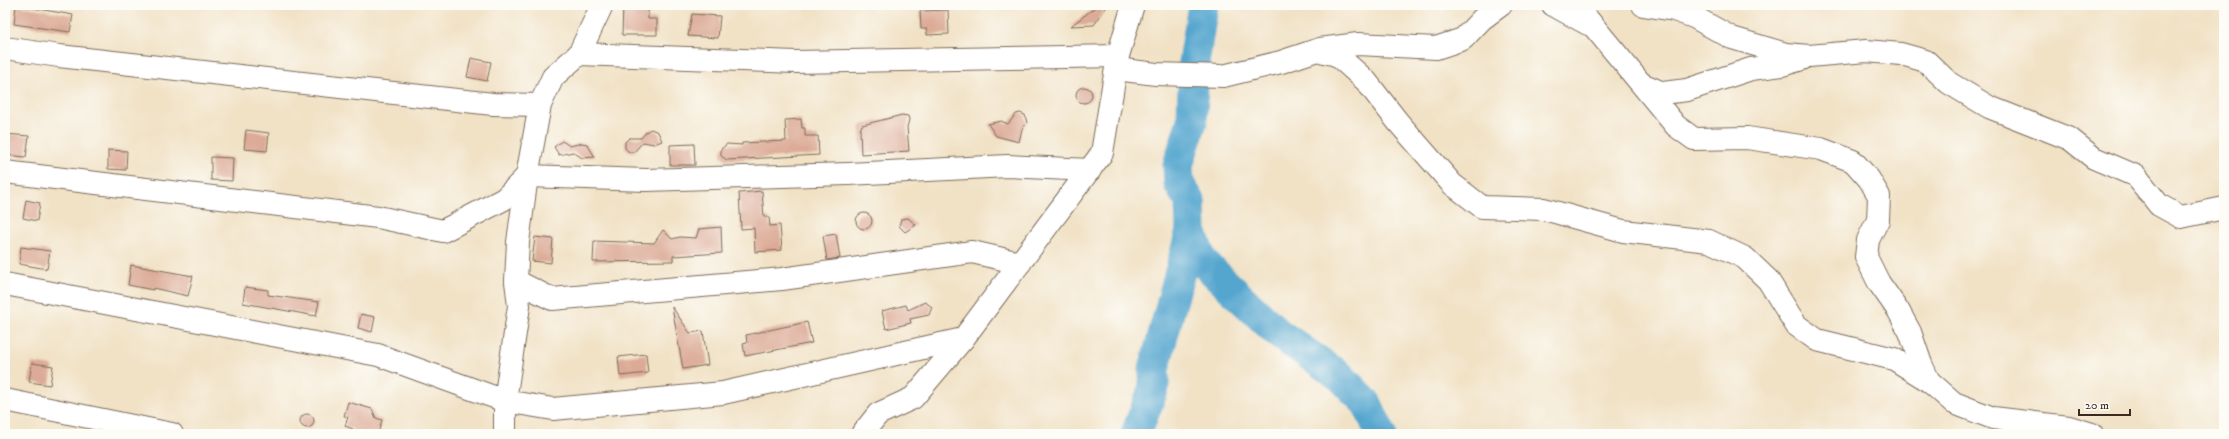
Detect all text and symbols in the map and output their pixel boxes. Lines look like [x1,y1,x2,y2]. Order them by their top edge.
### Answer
scale bar [2079,391,2130,417]
text: 20 m [2085,398,2109,413]

